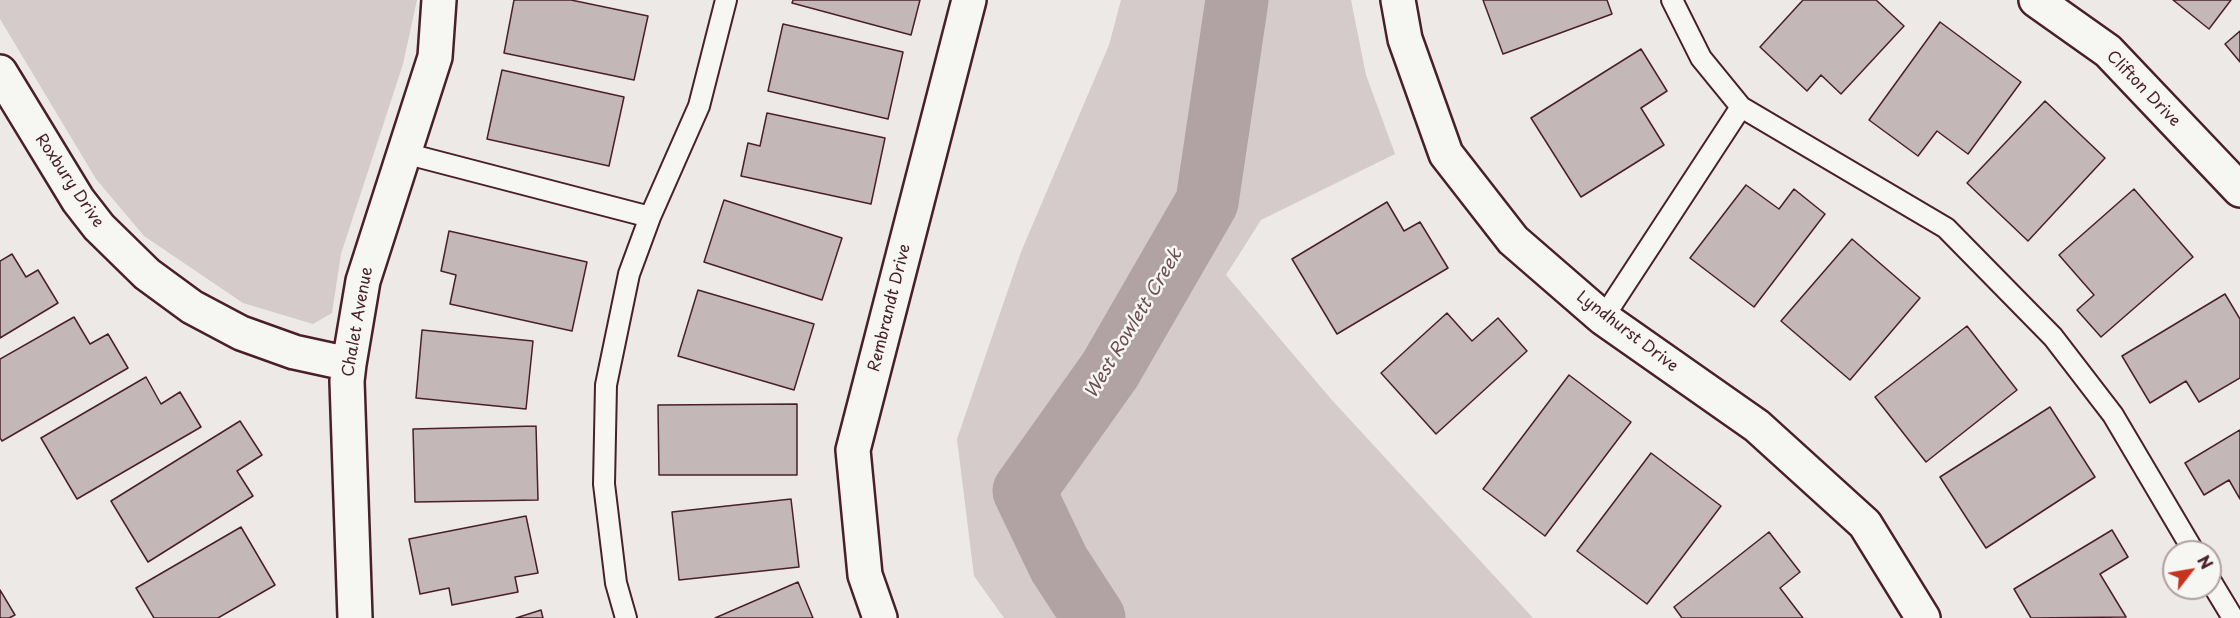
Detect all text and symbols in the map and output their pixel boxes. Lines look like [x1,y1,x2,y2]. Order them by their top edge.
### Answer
street label: Clifton Drive [2102,47,2184,131]
street label: Roxbury Drive [31,131,107,231]
street label: Rembrandt Drive [865,242,915,374]
water label: West Rowlett Creek [1081,245,1187,403]
street label: Chalet Avenue [339,265,377,379]
street label: Lyndhurst Drive [1572,288,1682,376]
north arrow [2162,540,2222,600]
text: N [2192,550,2219,573]

